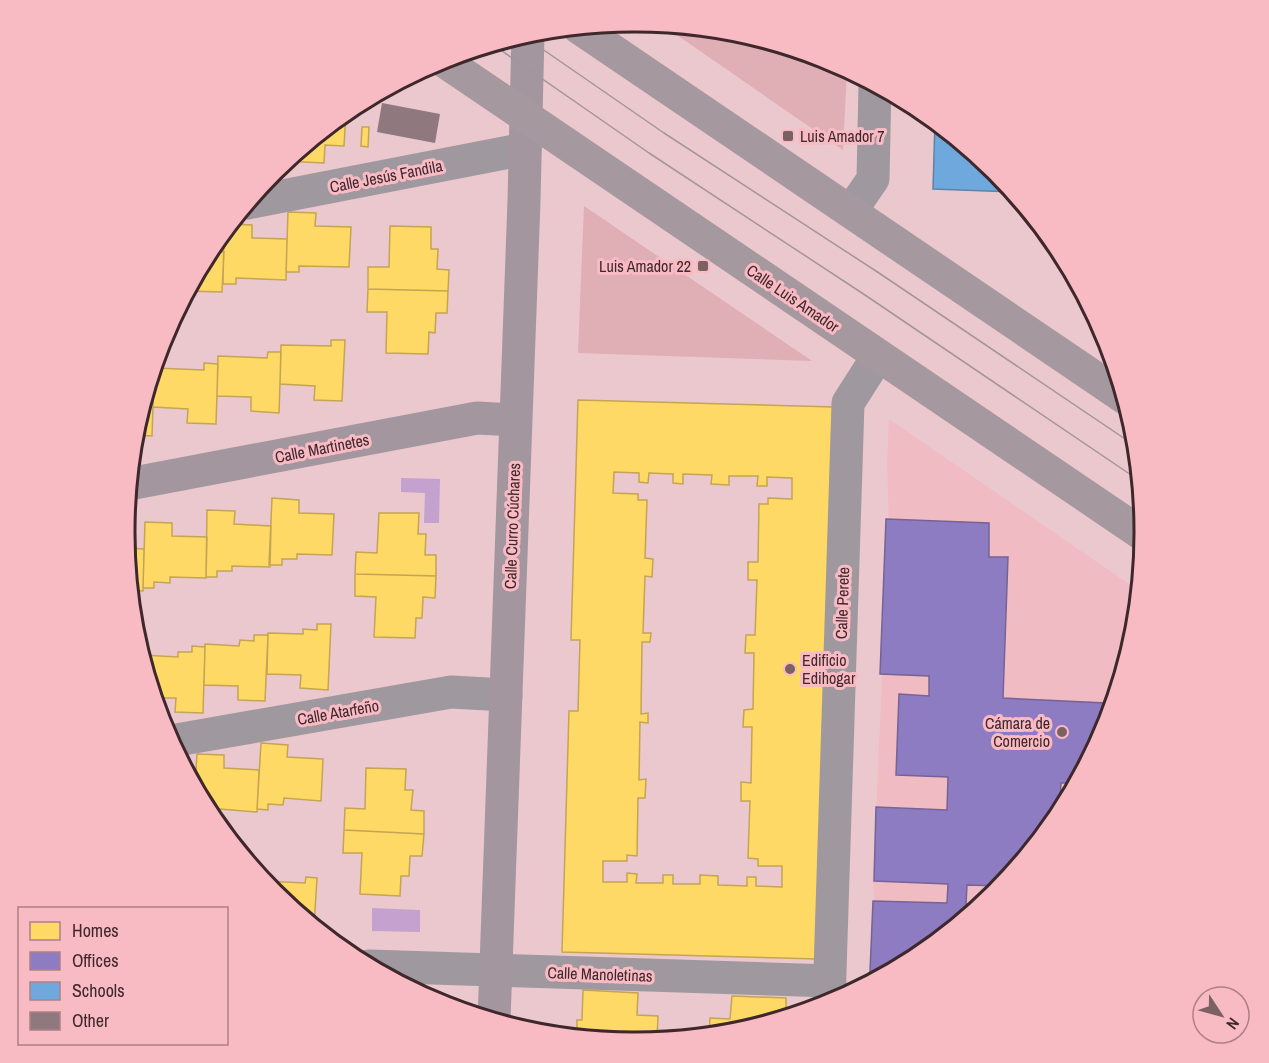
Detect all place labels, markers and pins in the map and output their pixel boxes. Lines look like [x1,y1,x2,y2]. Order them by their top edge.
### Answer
place label: Luis Amador 7 [800,125,885,147]
marker: Luis Amador 7 [781,129,795,143]
place label: Luis Amador 22 [599,255,691,277]
marker: Luis Amador 22 [696,259,710,273]
place label: Edificio Edihogar [802,649,856,689]
marker: Edificio Edihogar [783,662,797,676]
place label: Cámara de Comercio [985,712,1050,752]
marker: Cámara de Comercio [1055,725,1069,739]

